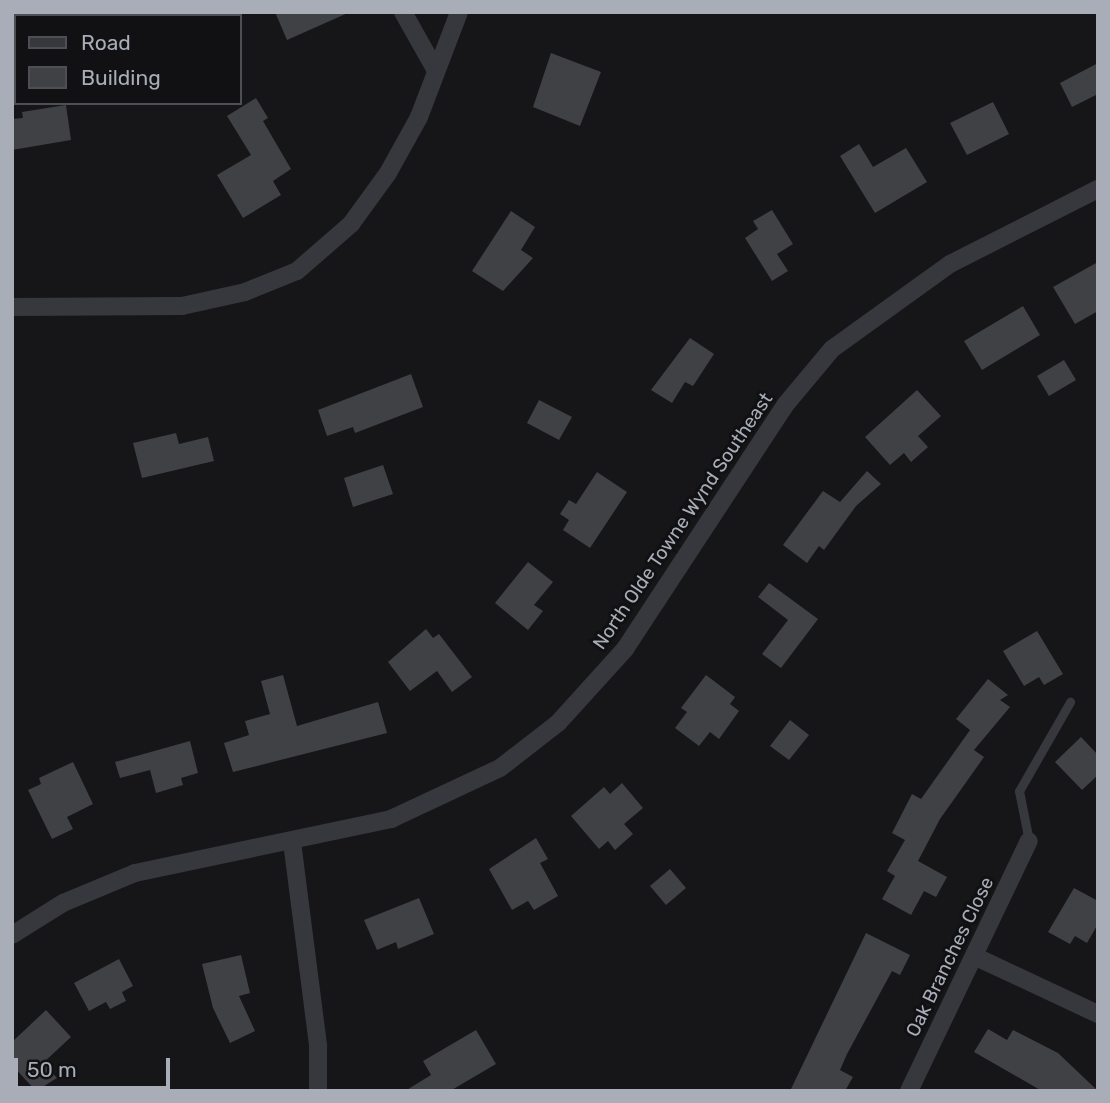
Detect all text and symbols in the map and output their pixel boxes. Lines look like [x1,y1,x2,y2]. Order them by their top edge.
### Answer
legend [14,14,242,105]
text: Road [81,30,131,55]
text: Building [81,65,161,90]
street label: North Olde Towne Wynd Southeast [588,388,778,654]
street label: Oak Branches Close [901,873,999,1041]
scale bar [18,1044,173,1088]
text: 50 m [27,1057,77,1082]

